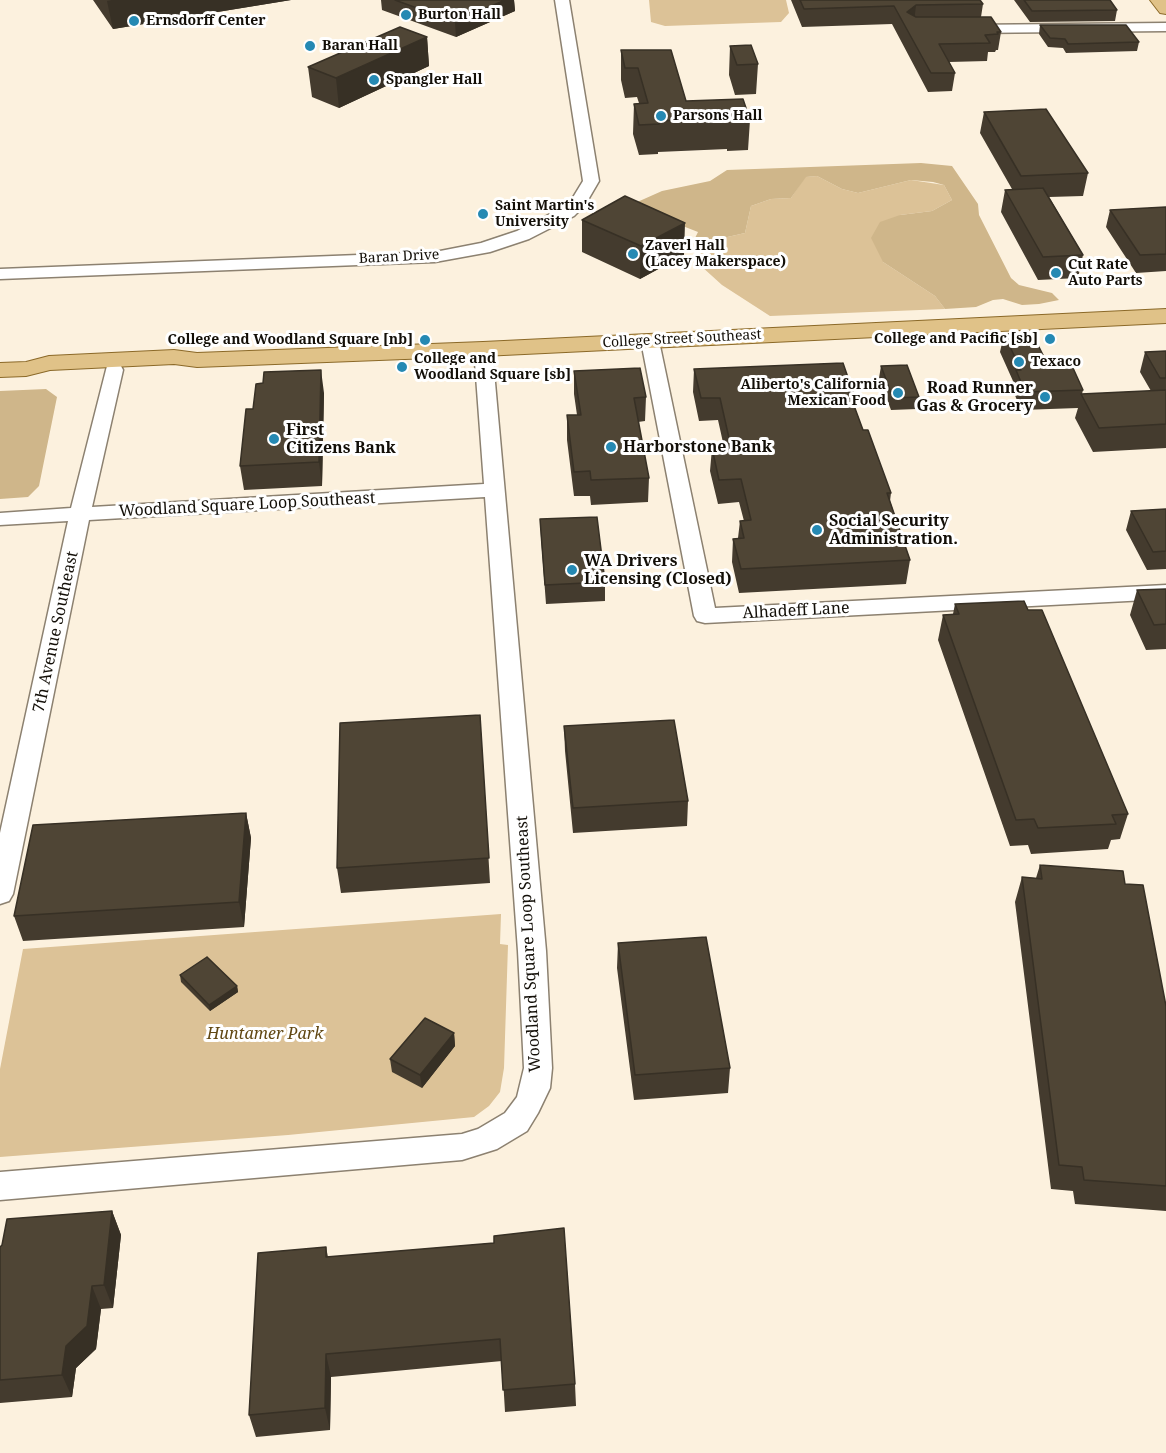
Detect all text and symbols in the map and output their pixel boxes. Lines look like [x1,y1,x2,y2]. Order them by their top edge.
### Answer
place label: Burton Hall [418,7,501,23]
marker: Burton Hall [399,8,413,22]
place label: Ernsdorff Center [146,13,266,29]
marker: Ernsdorff Center [127,14,141,28]
place label: Baran Hall [322,38,398,54]
marker: Baran Hall [303,39,317,53]
place label: Spangler Hall [386,72,482,88]
marker: Spangler Hall [367,73,381,87]
place label: Parsons Hall [673,108,762,124]
marker: Parsons Hall [654,109,668,123]
place label: Saint Martin's University [495,198,594,231]
marker: Saint Martin's University [476,207,490,221]
place label: Zaverl Hall (Lacey Makerspace) [645,238,786,270]
street label: Baran Drive [358,246,440,268]
marker: Zaverl Hall (Lacey Makerspace) [626,247,640,261]
place label: Cut Rate Auto Parts [1068,257,1143,290]
marker: Cut Rate Auto Parts [1049,266,1063,280]
street label: College Street Southeast [602,326,762,352]
place label: College and Pacific [sb] [874,331,1038,347]
place label: College and Woodland Square [nb] [168,332,413,348]
marker: College and Pacific [sb] [1043,332,1057,346]
marker: College and Woodland Square [nb] [418,333,432,347]
place label: College and Woodland Square [sb] [414,351,571,384]
place label: Texaco [1031,354,1081,370]
marker: Texaco [1012,355,1026,369]
marker: College and Woodland Square [sb] [395,360,409,374]
place label: Aliberto's California Mexican Food [741,377,886,410]
place label: Road Runner Gas & Grocery [917,378,1033,416]
marker: Aliberto's California Mexican Food [891,386,905,400]
marker: Road Runner Gas & Grocery [1038,390,1052,404]
place label: First Citizens Bank [286,420,396,458]
marker: First Citizens Bank [267,432,281,446]
place label: Harborstone Bank [623,437,772,457]
marker: Harborstone Bank [604,440,618,454]
street label: Woodland Square Loop Southeast [118,489,376,521]
place label: Social Security Administration. [829,511,958,549]
marker: Social Security Administration. [810,523,824,537]
street label: 7th Avenue Southeast [30,550,82,714]
place label: WA Drivers Licensing (Closed) [584,551,732,589]
marker: WA Drivers Licensing (Closed) [565,563,579,577]
street label: Alhadeff Lane [742,599,850,623]
street label: Woodland Square Loop Southeast [513,815,545,1073]
park label: Huntamer Park [207,1024,323,1044]

